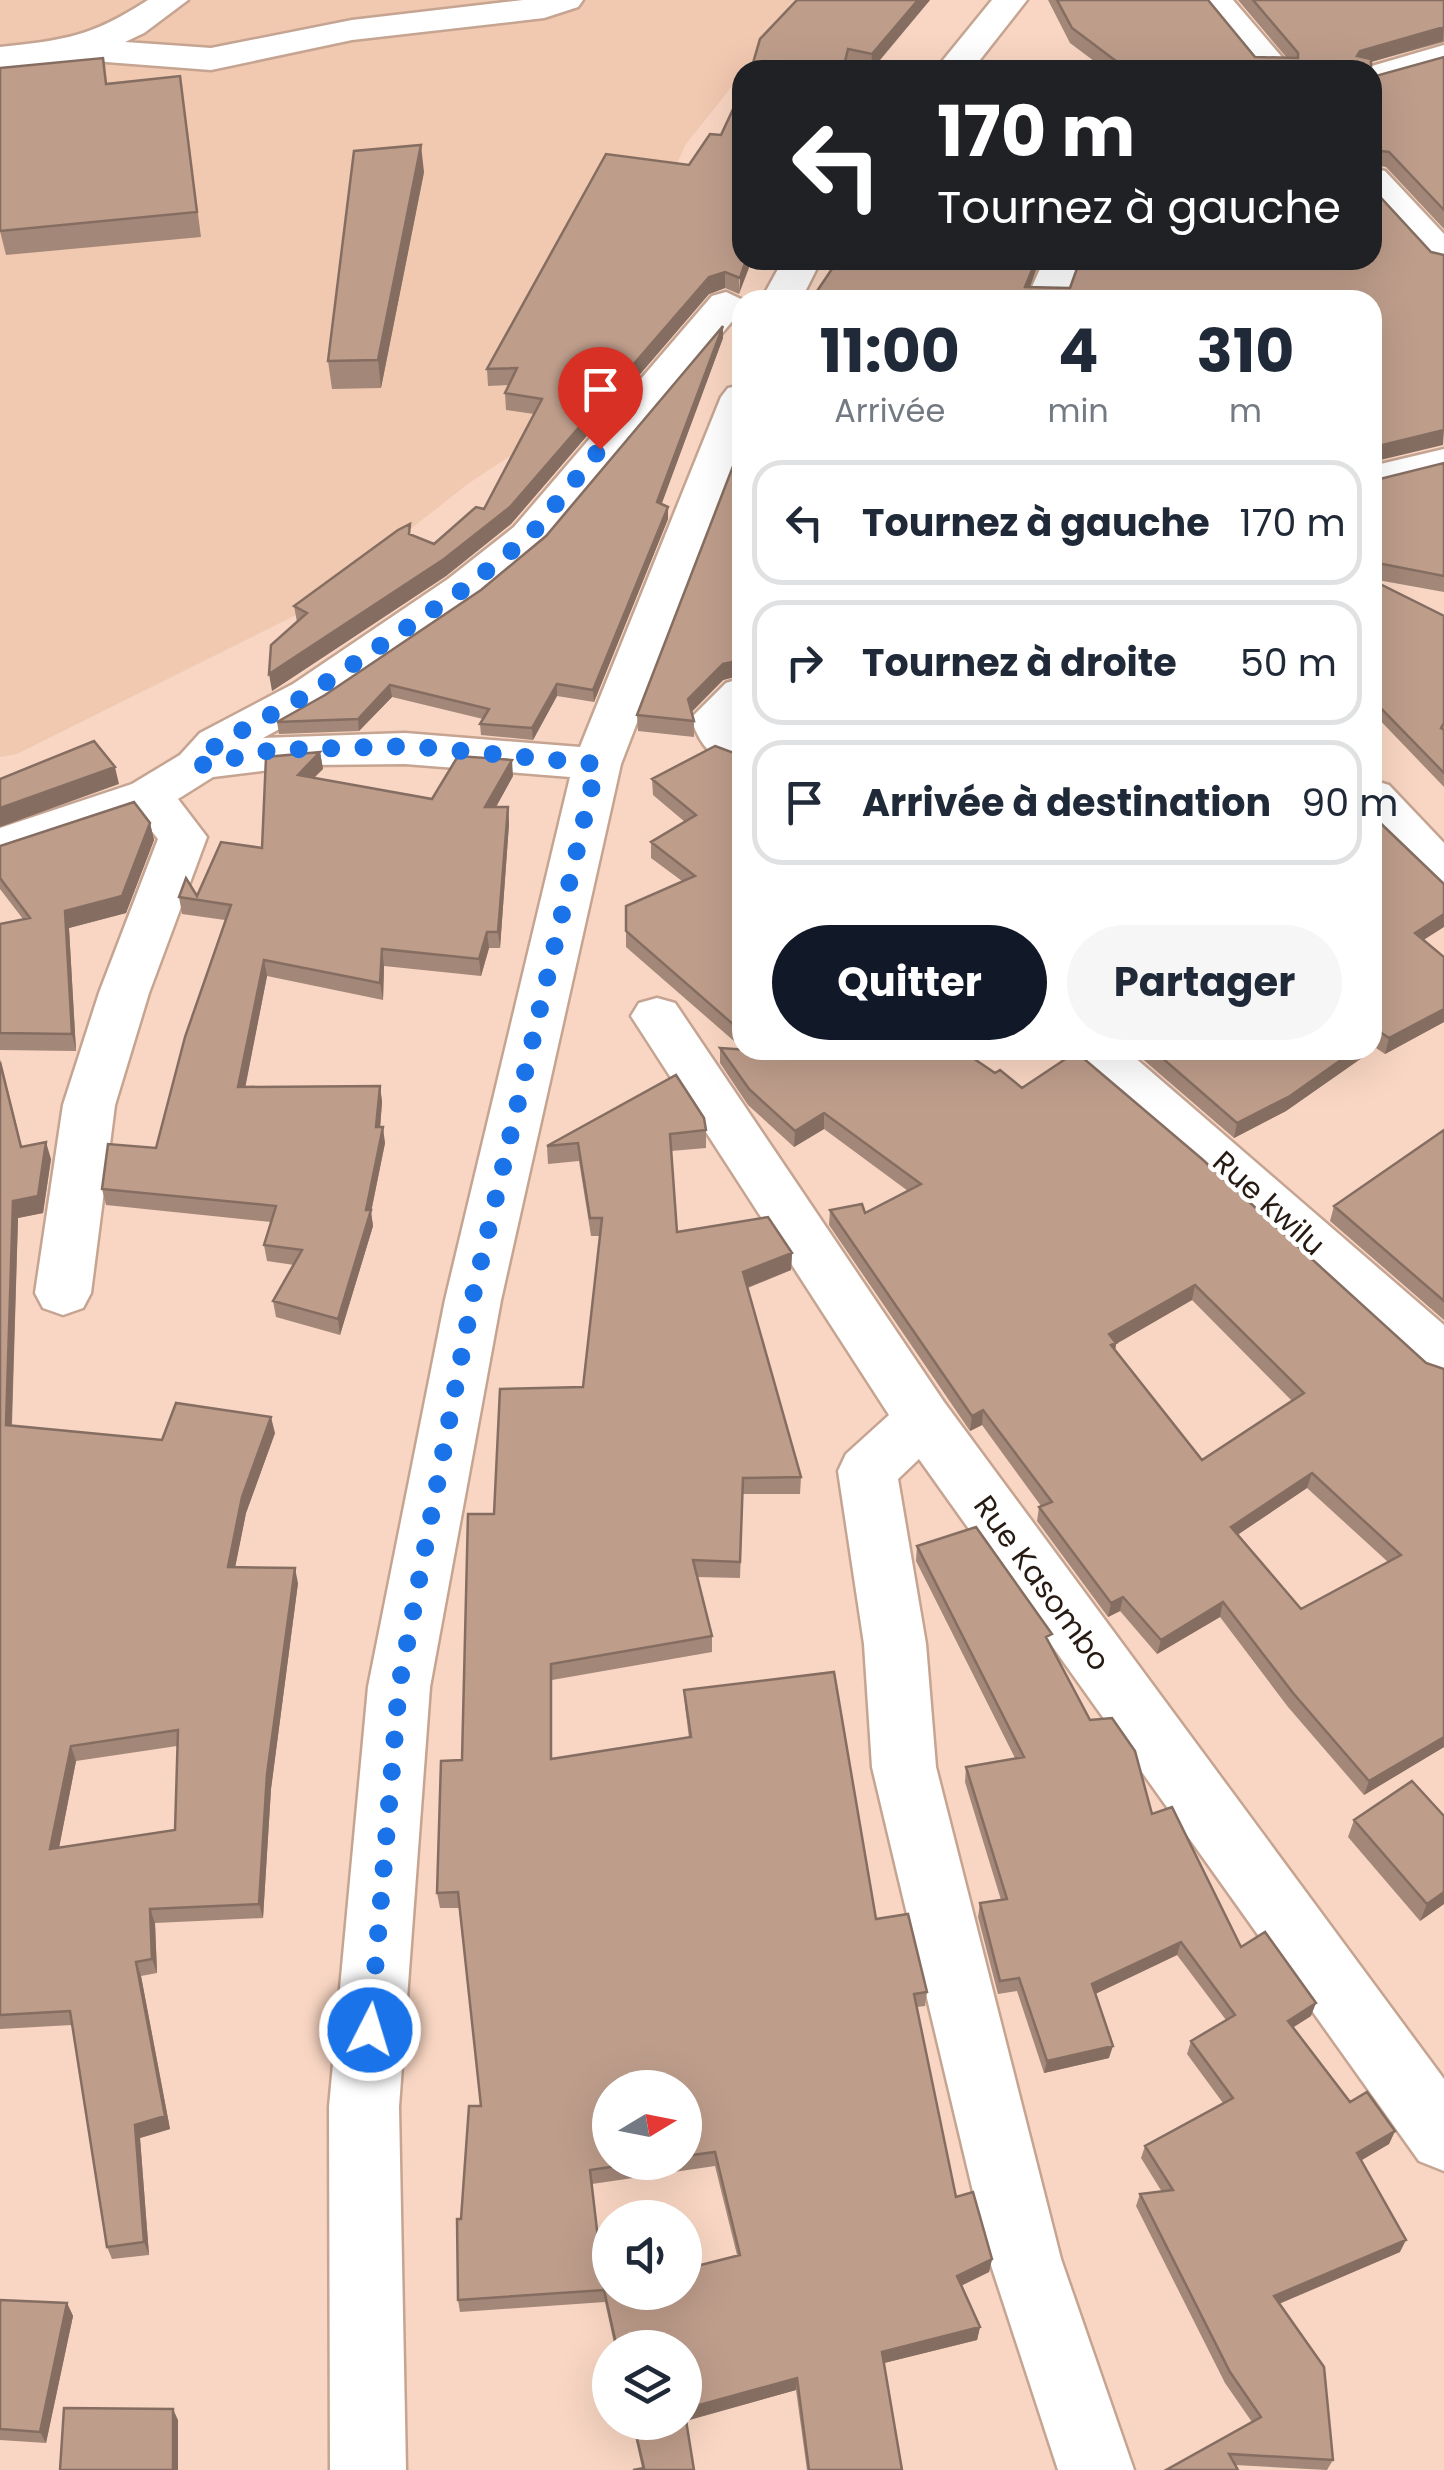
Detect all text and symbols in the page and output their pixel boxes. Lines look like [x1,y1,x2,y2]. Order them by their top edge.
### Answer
text: 170 m [937,82,1135,181]
icon: left [772,100,902,230]
text: Tournez à gauche [937,176,1341,239]
text: 11:00 [820,309,960,393]
text: 4 [1058,309,1099,393]
text: 310 [1196,309,1294,393]
pin [558,347,643,450]
icon: arrive [573,362,628,417]
text: Arrivée [834,388,945,433]
text: min [1048,388,1109,433]
text: m [1229,388,1262,433]
icon: left [777,495,832,550]
text: Tournez à gauche [862,496,1210,549]
text: 170 m [1240,496,1346,549]
icon: right [777,635,832,690]
text: Tournez à droite [862,636,1177,689]
text: 50 m [1240,636,1337,689]
icon: arrive [777,775,832,830]
text: Arrivée à destination [862,776,1271,829]
text: 90 m [1301,776,1398,829]
button: Quitter [772,925,1047,1040]
button: Partager [1067,925,1342,1040]
street label: Rue kwilu [1203,1141,1335,1265]
street label: Rue Kasombo [964,1486,1120,1680]
position arrow [318,1978,422,2082]
north arrow [592,2070,702,2180]
map controls [592,2070,702,2440]
button: sound [592,2200,702,2310]
button: layers [592,2330,702,2440]

